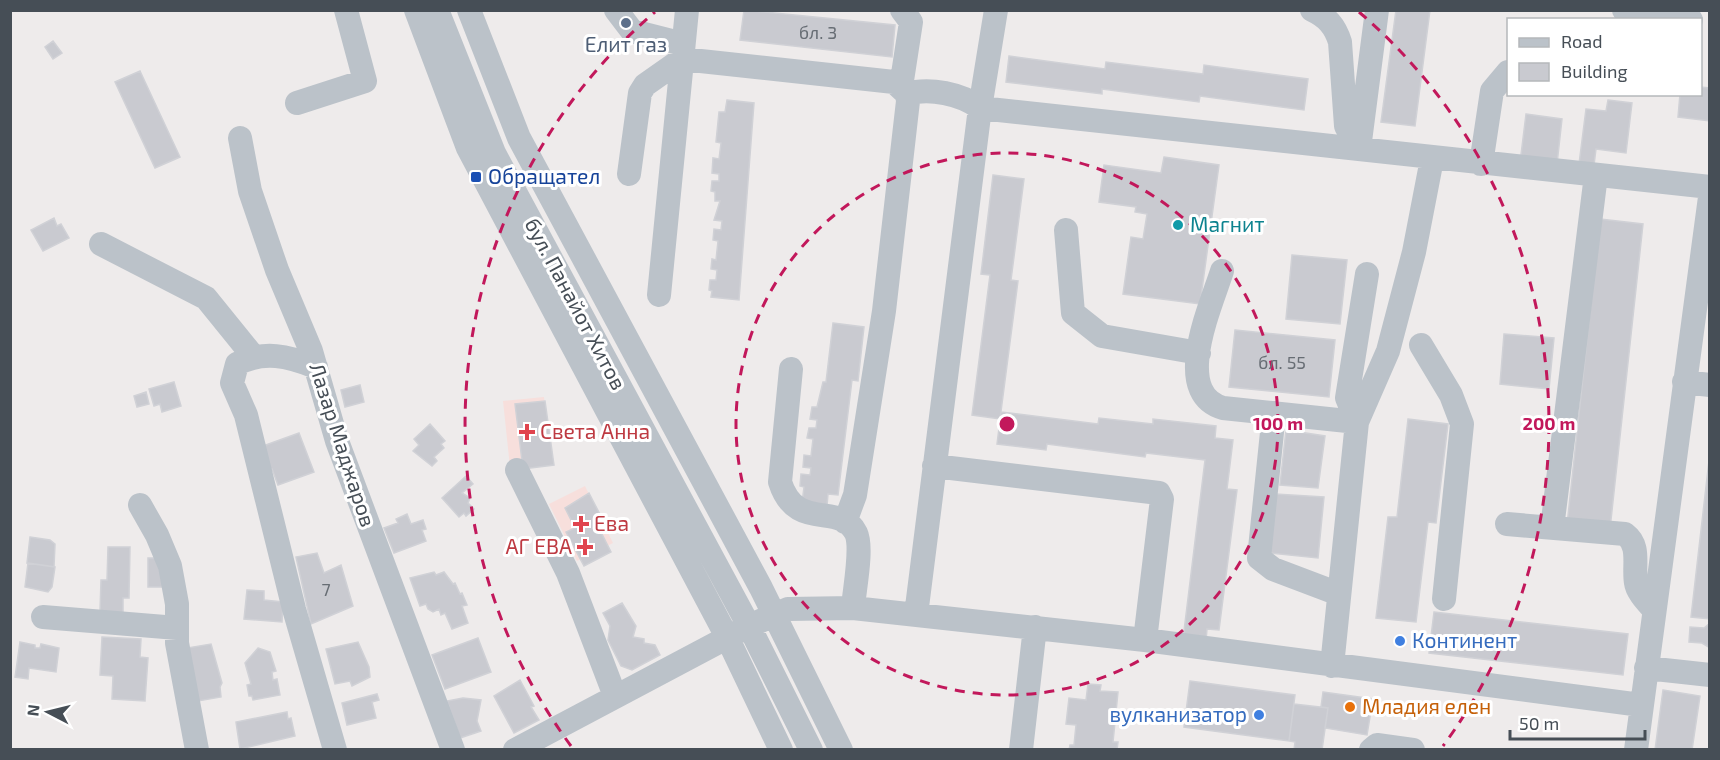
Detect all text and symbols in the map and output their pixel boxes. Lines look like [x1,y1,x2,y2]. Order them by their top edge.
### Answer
marker: Елит газ [619,16,633,30]
legend [1507,18,1702,96]
house number: бл. 3 [799,21,837,43]
text: Road [1561,30,1602,52]
place label: Елит газ [585,31,667,56]
text: Building [1561,60,1628,82]
place label: Обращател [488,163,600,188]
marker: Обращател [469,170,483,184]
place label: Магнит [1190,211,1265,236]
street label: бул. Панайот Хитов [520,213,632,394]
marker: Магнит [1171,218,1185,232]
house number: бл. 55 [1258,351,1306,373]
street label: Лазар Маджаров [305,360,382,530]
text: 100 m [1253,412,1303,434]
text: 200 m [1523,412,1575,434]
centre of rings [997,414,1017,434]
place label: Света Анна [540,418,650,443]
marker: Света Анна [518,423,536,441]
place label: Ева [594,510,629,535]
marker: Ева [572,515,590,533]
place label: АГ ЕВА [506,533,572,558]
marker: АГ ЕВА [576,538,594,556]
house number: 7 [321,578,331,600]
place label: Континент [1412,627,1517,652]
marker: Континент [1393,634,1407,648]
north arrow [18,682,78,742]
place label: Младия елен [1362,693,1491,718]
marker: Младия елен [1343,700,1357,714]
place label: вулканизатор [1109,701,1247,727]
text: N [22,703,43,717]
scale bar [1510,703,1645,741]
marker: вулканизатор [1252,708,1266,722]
text: 50 m [1519,712,1559,734]

